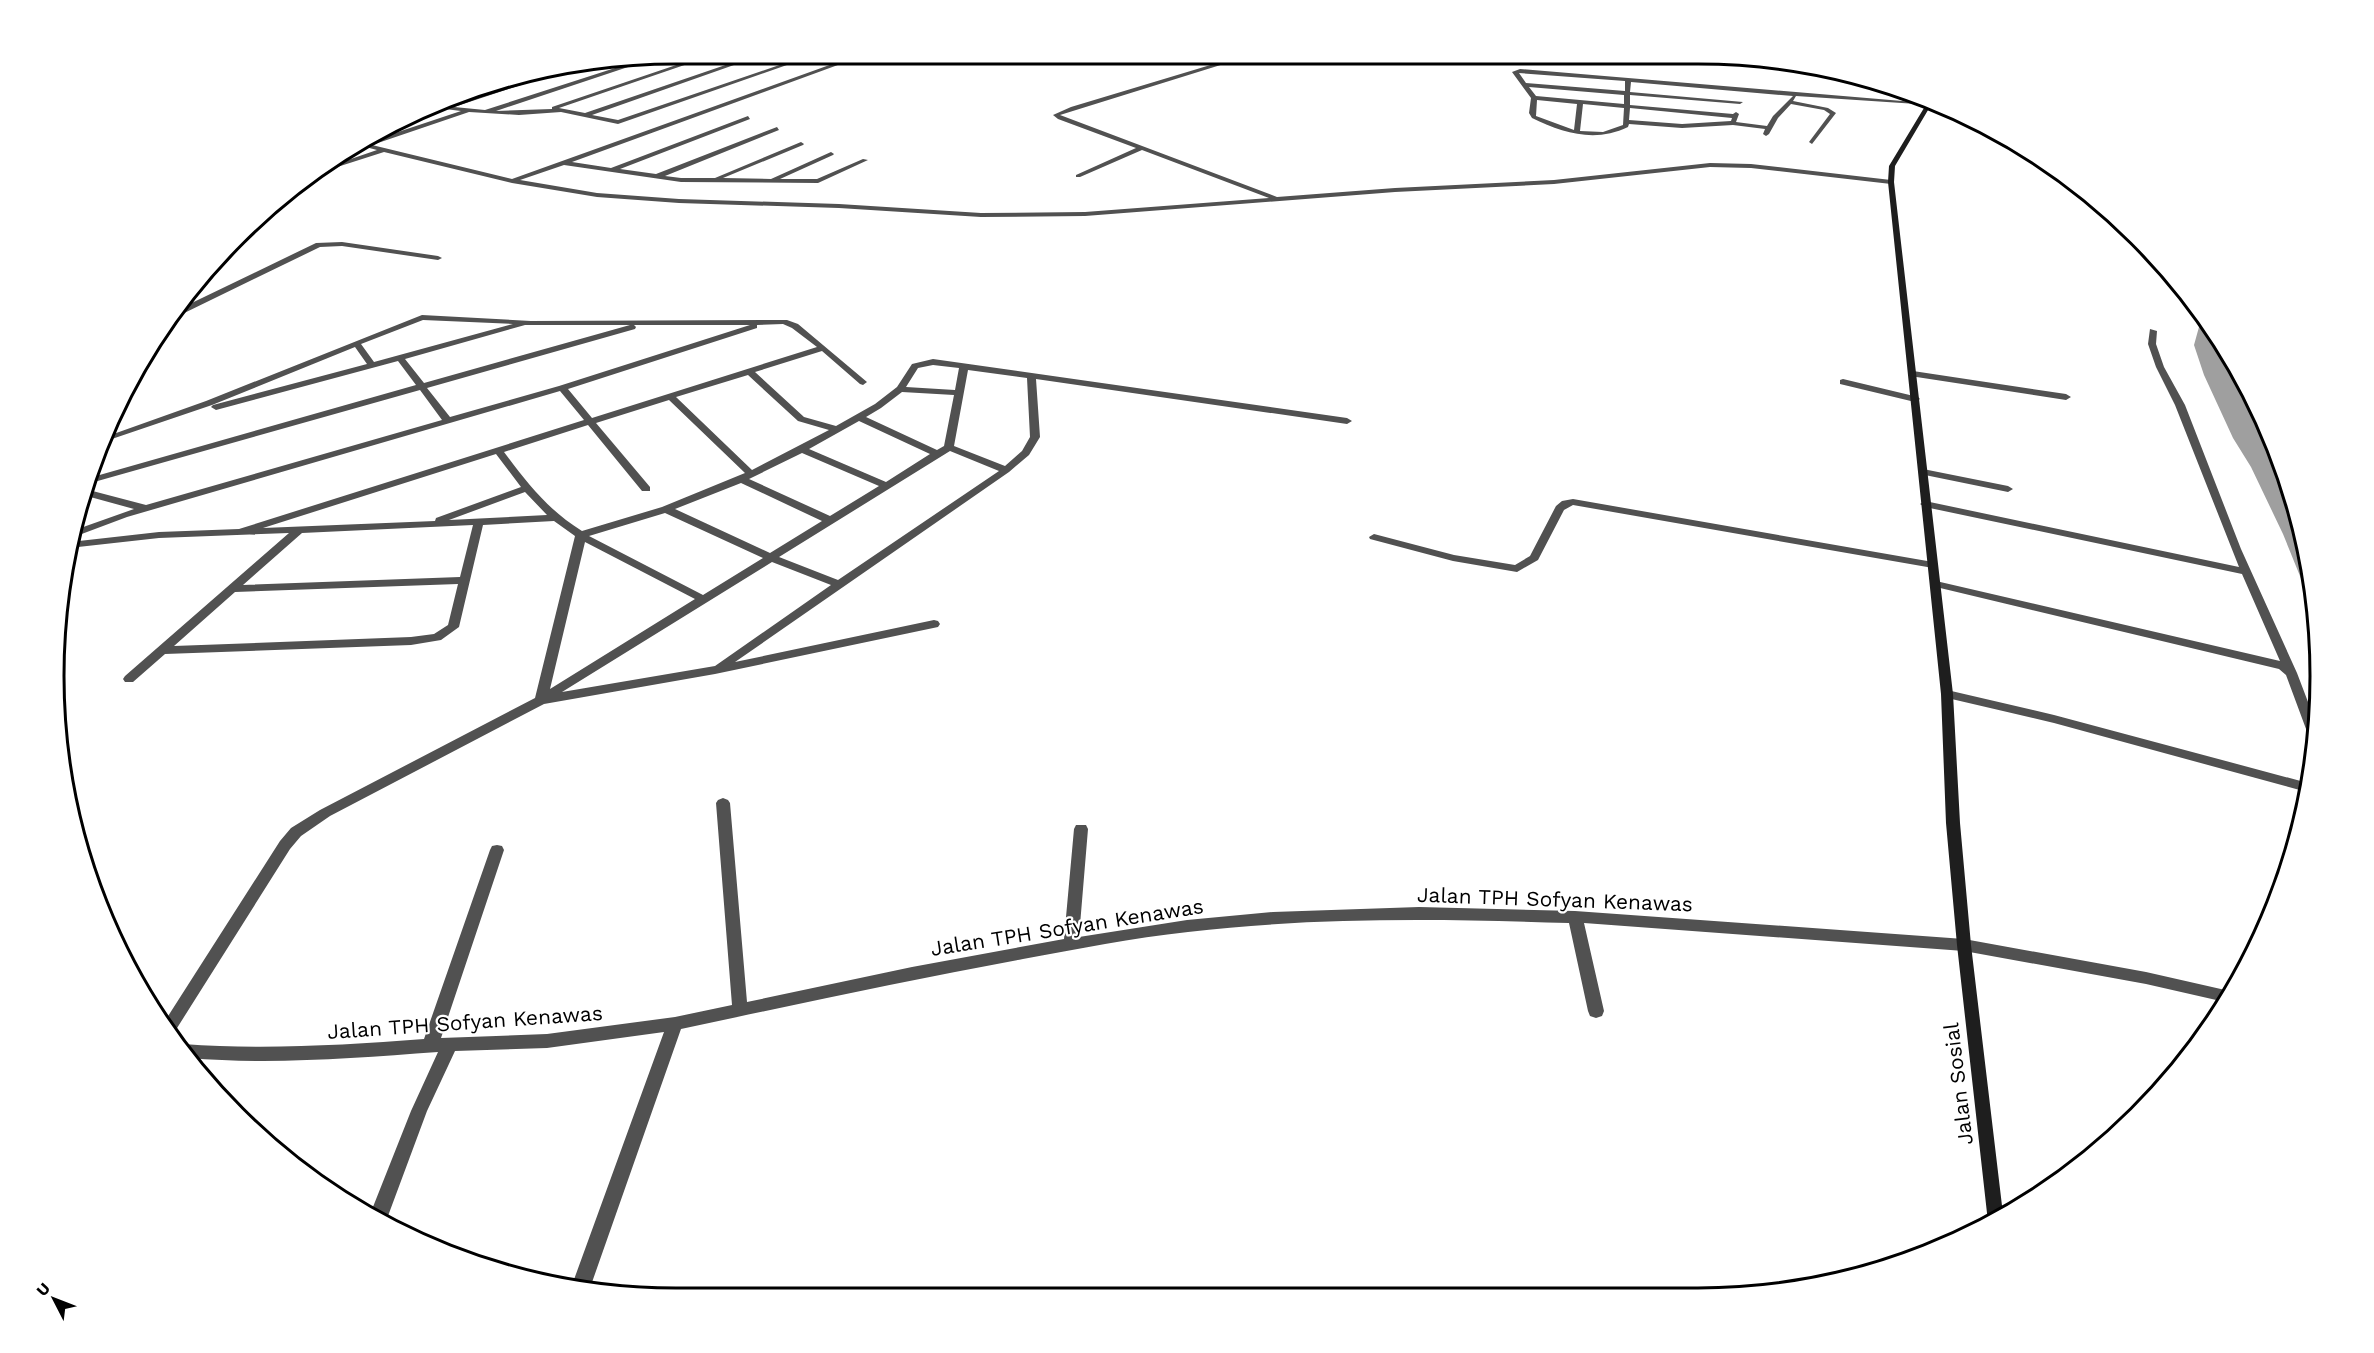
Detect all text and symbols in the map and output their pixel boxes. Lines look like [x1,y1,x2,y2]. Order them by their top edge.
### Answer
street label: Jalan TPH Sofyan Kenawas [1417,882,1693,916]
street label: Jalan TPH Sofyan Kenawas [929,893,1205,961]
street label: Jalan TPH Sofyan Kenawas [326,1000,604,1044]
street label: Jalan Sosial [1938,1021,1978,1147]
north arrow [24,1269,84,1329]
text: U [32,1279,54,1300]

